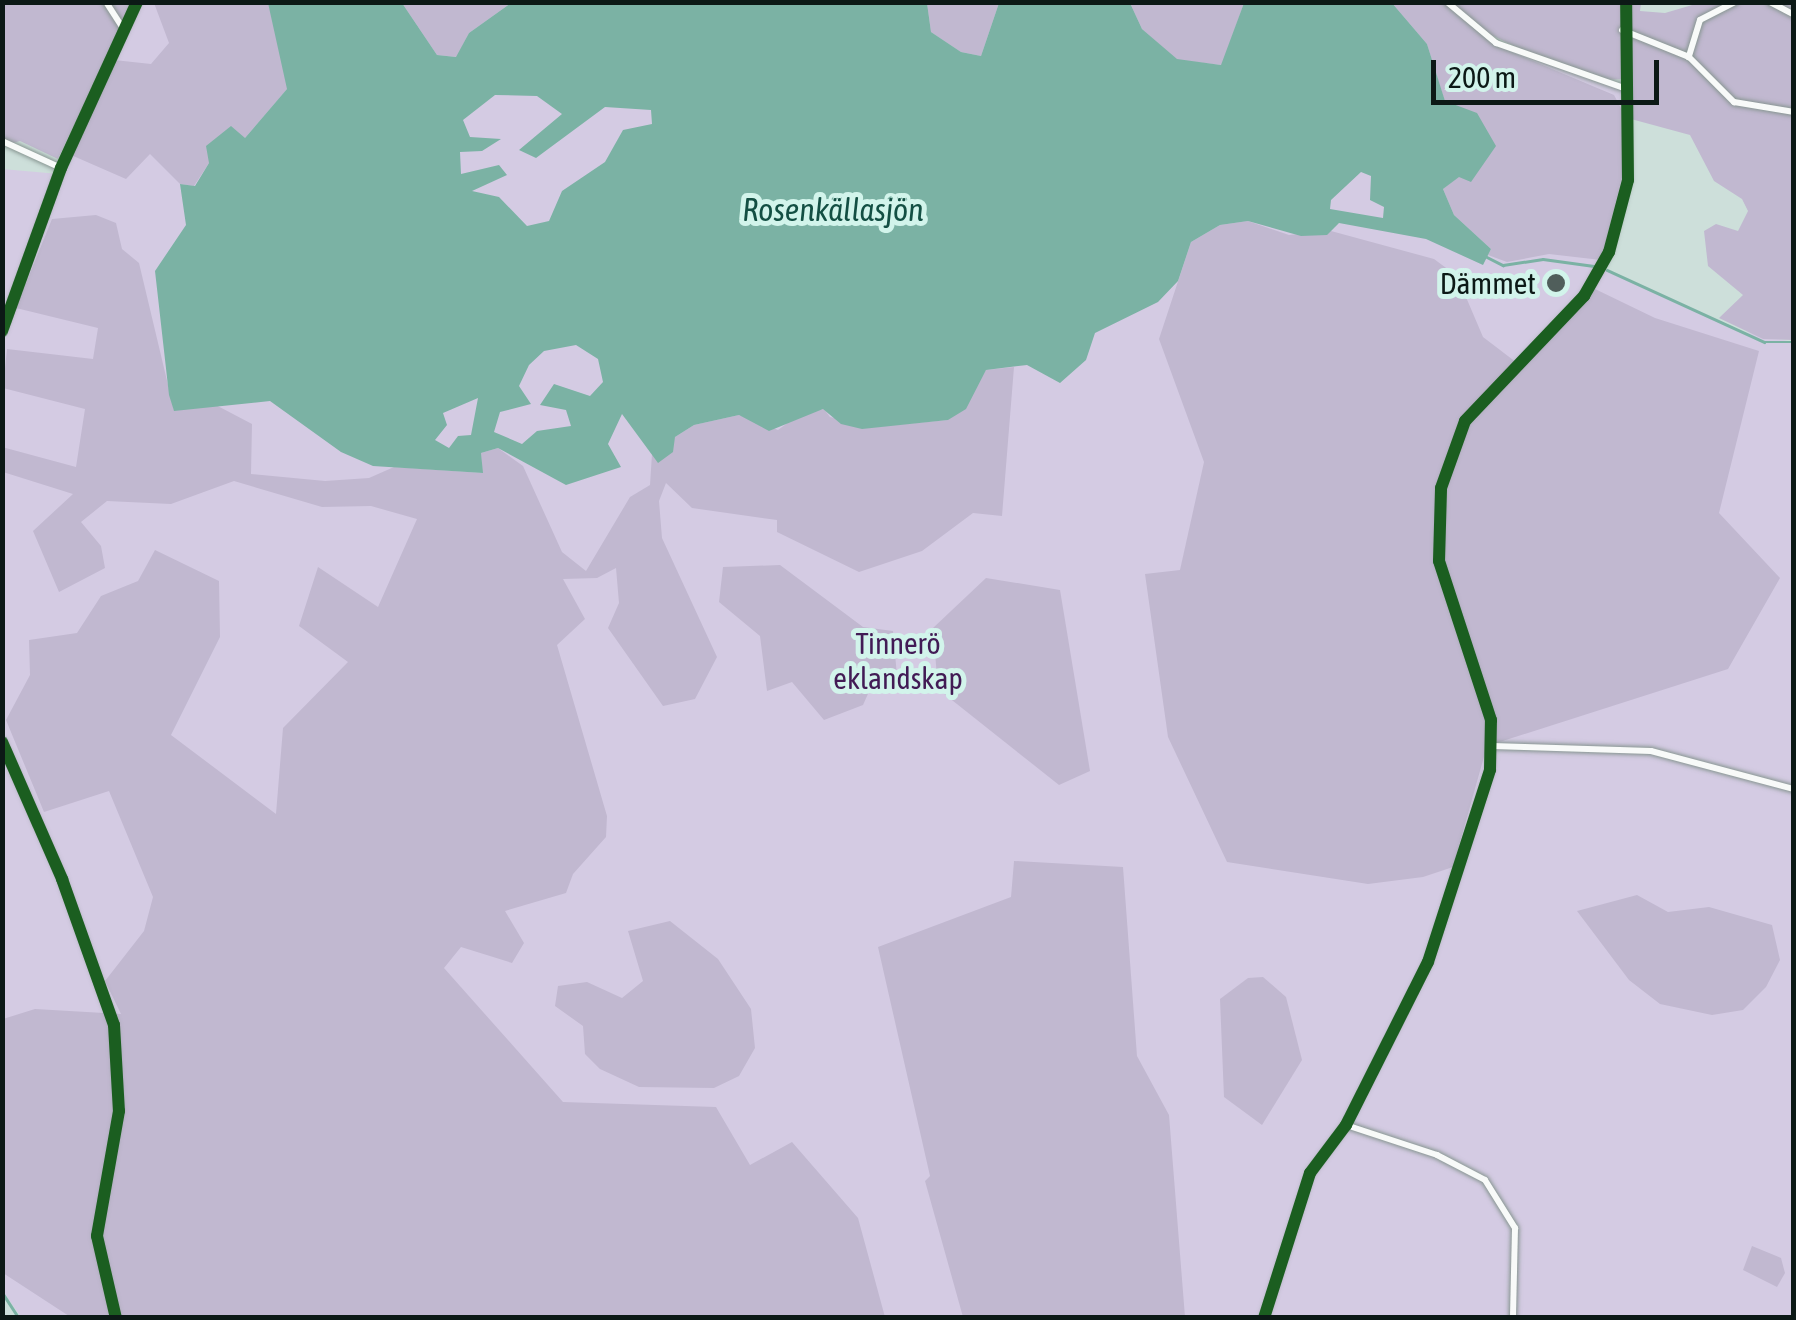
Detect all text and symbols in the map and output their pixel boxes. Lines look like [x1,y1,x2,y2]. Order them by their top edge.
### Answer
scale bar [1436,40,1664,102]
text: 200 m [1448,60,1516,94]
water label: Rosenkällasjön [742,191,924,229]
place label: Dämmet [1440,265,1536,301]
marker: Dämmet [1545,272,1567,294]
park label: Tinnerö eklandskap [833,625,963,696]

